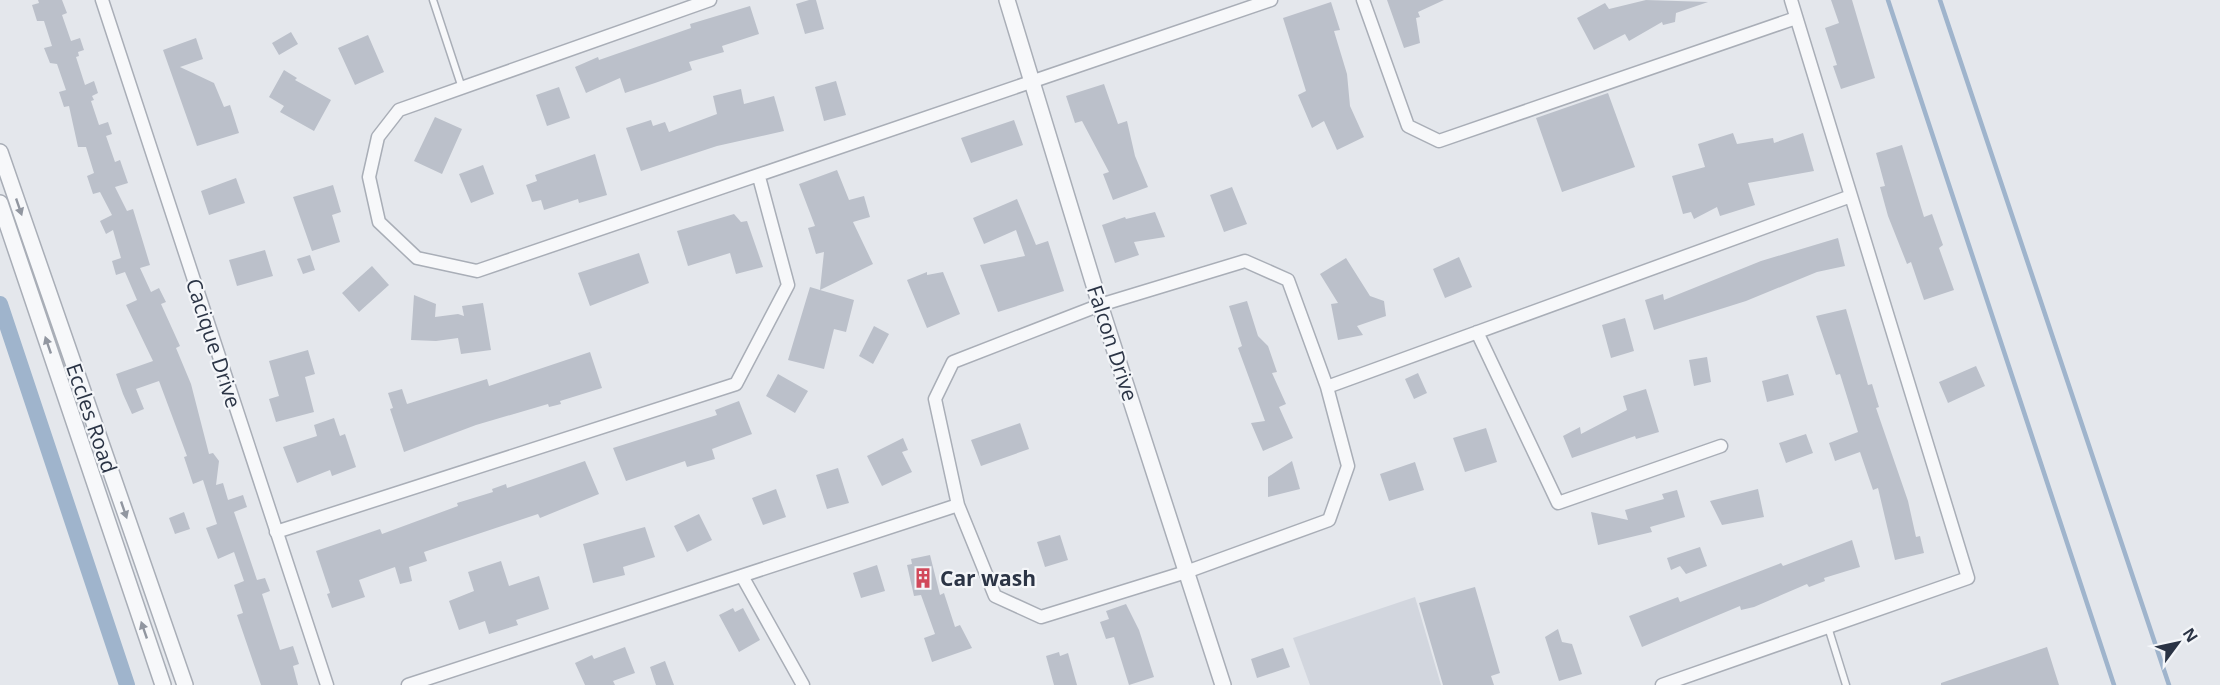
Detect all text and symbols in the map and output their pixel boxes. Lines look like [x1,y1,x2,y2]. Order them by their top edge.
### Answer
one-way arrow [15,198,25,216]
street label: Cacique Drive [180,275,248,411]
street label: Falcon Drive [1081,281,1145,405]
one-way arrow [43,336,53,354]
street label: Eccles Road [60,359,124,477]
one-way arrow [120,501,130,519]
place label: Car wash [940,564,1036,592]
building icon: Car wash [911,566,935,590]
north arrow [2148,613,2208,673]
one-way arrow [139,621,149,639]
text: N [2178,623,2203,646]

